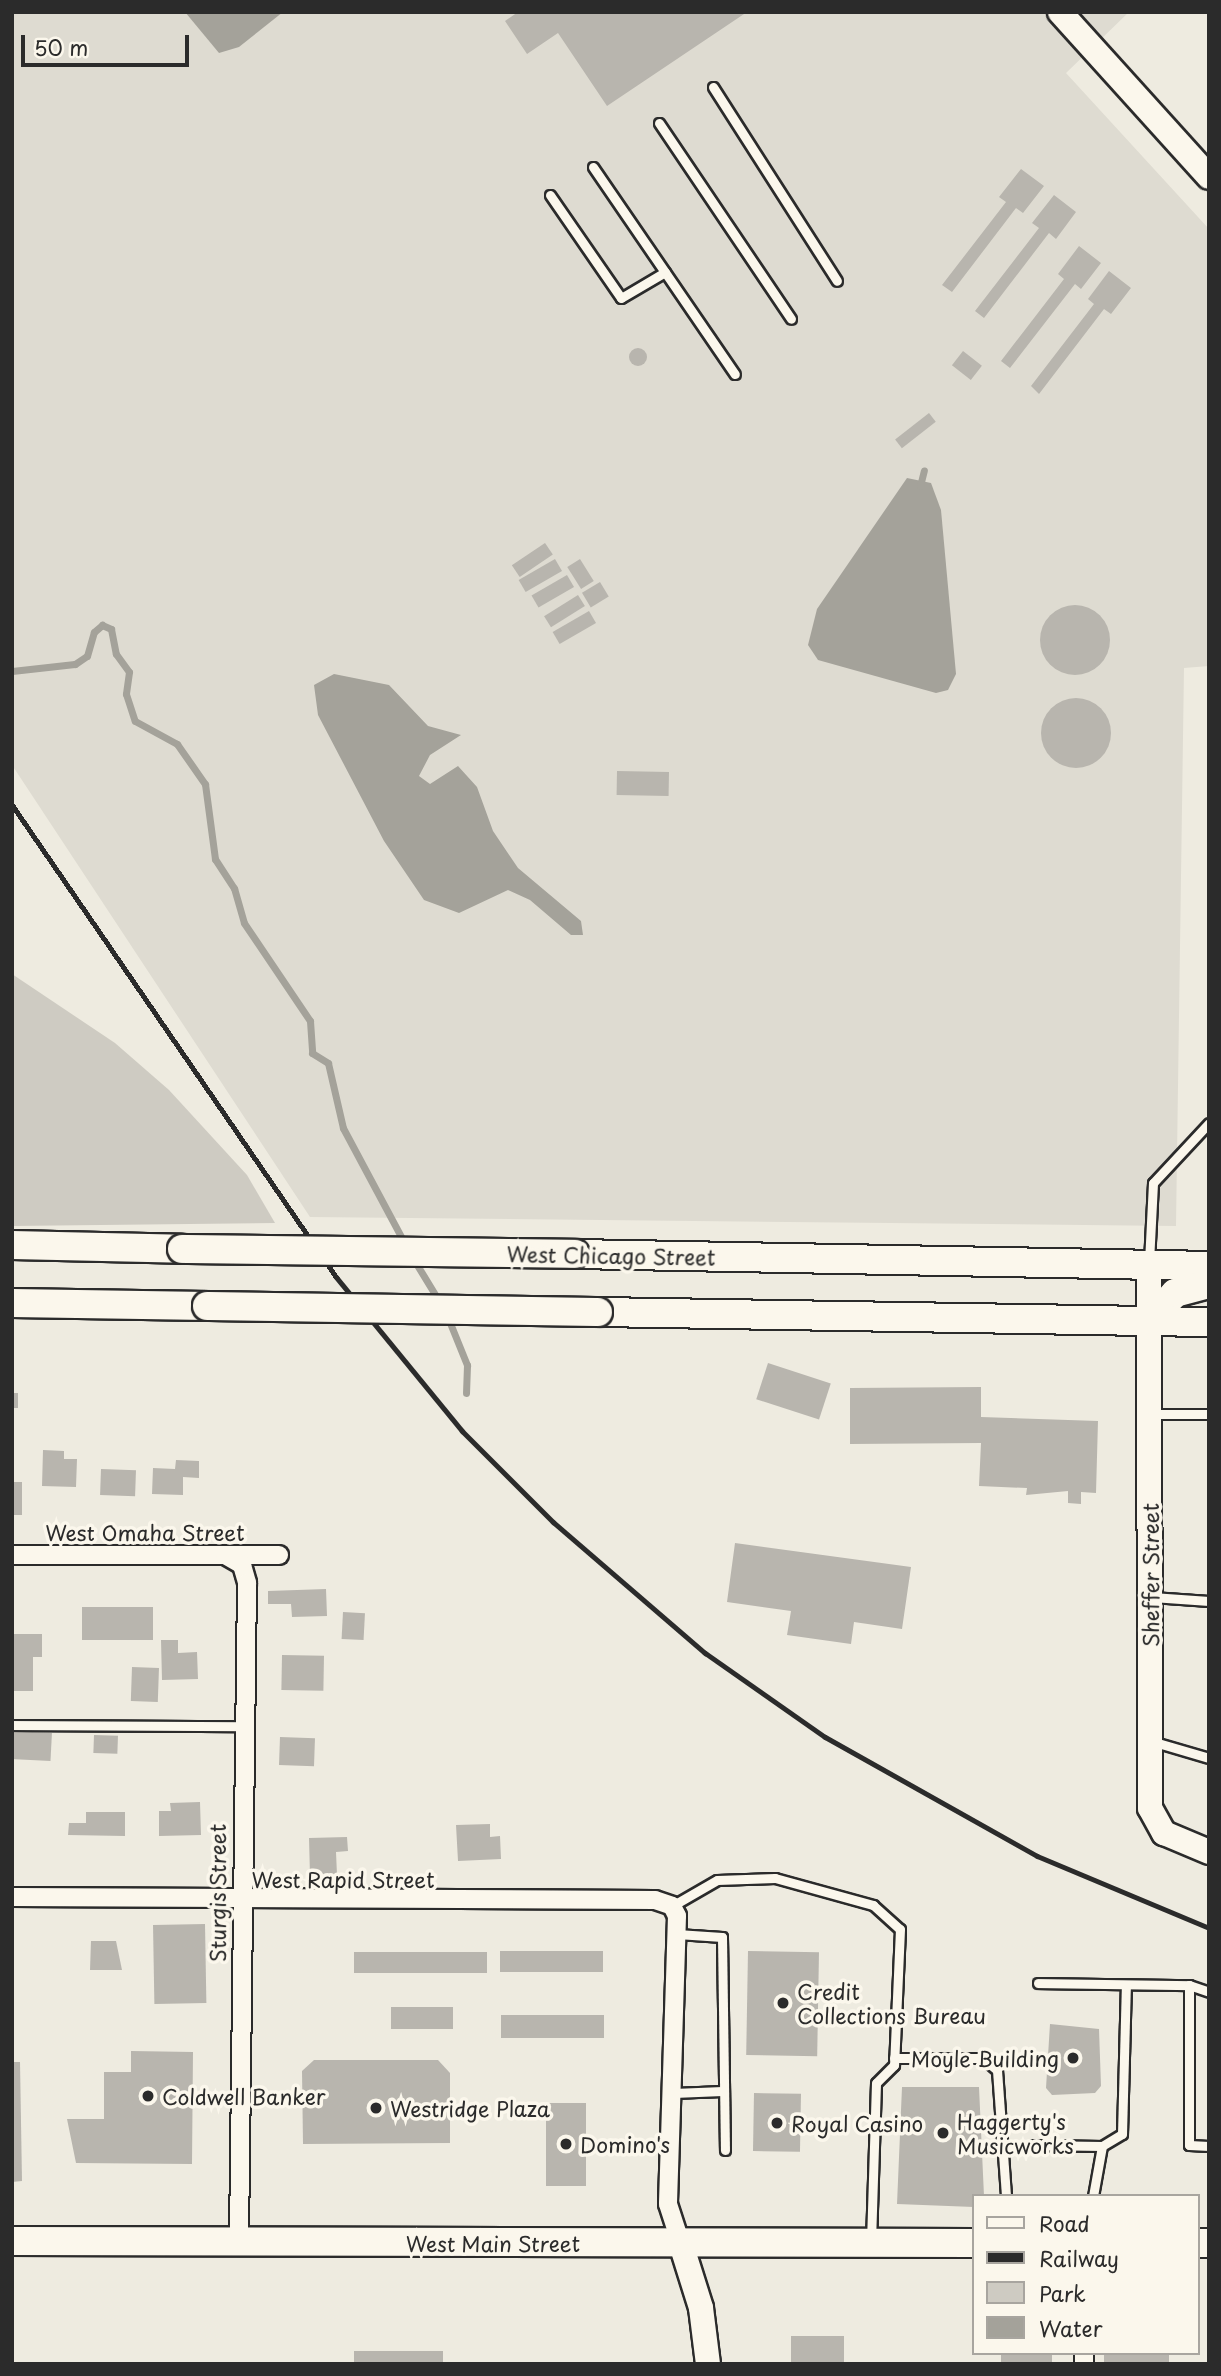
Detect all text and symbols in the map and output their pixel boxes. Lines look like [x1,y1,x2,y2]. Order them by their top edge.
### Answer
scale bar [24,21,192,65]
text: 50 m [34,31,88,63]
street label: West Chicago Street [507,1241,715,1269]
street label: Sheffer Street [1137,1503,1163,1647]
street label: West Omaha Street [46,1519,244,1545]
street label: Sturgis Street [204,1823,230,1963]
street label: West Rapid Street [251,1866,435,1892]
place label: Credit Collections Bureau [797,1978,986,2028]
marker: Credit Collections Bureau [775,1995,791,2011]
place label: Moyle Building [909,2045,1059,2071]
marker: Moyle Building [1065,2050,1081,2066]
place label: Coldwell Banker [162,2083,327,2109]
marker: Coldwell Banker [140,2088,156,2104]
place label: Westridge Plaza [390,2095,550,2121]
marker: Westridge Plaza [368,2100,384,2116]
place label: Haggerty's Musicworks [957,2108,1074,2158]
place label: Royal Casino [791,2110,923,2136]
marker: Royal Casino [769,2115,785,2131]
marker: Haggerty's Musicworks [935,2125,951,2141]
place label: Domino's [580,2131,670,2157]
marker: Domino's [558,2136,574,2152]
legend [972,2194,1200,2355]
text: Road [1039,2207,1090,2239]
street label: West Main Street [405,2230,581,2256]
text: Railway [1039,2242,1119,2274]
text: Park [1039,2277,1086,2309]
text: Water [1039,2312,1102,2344]

